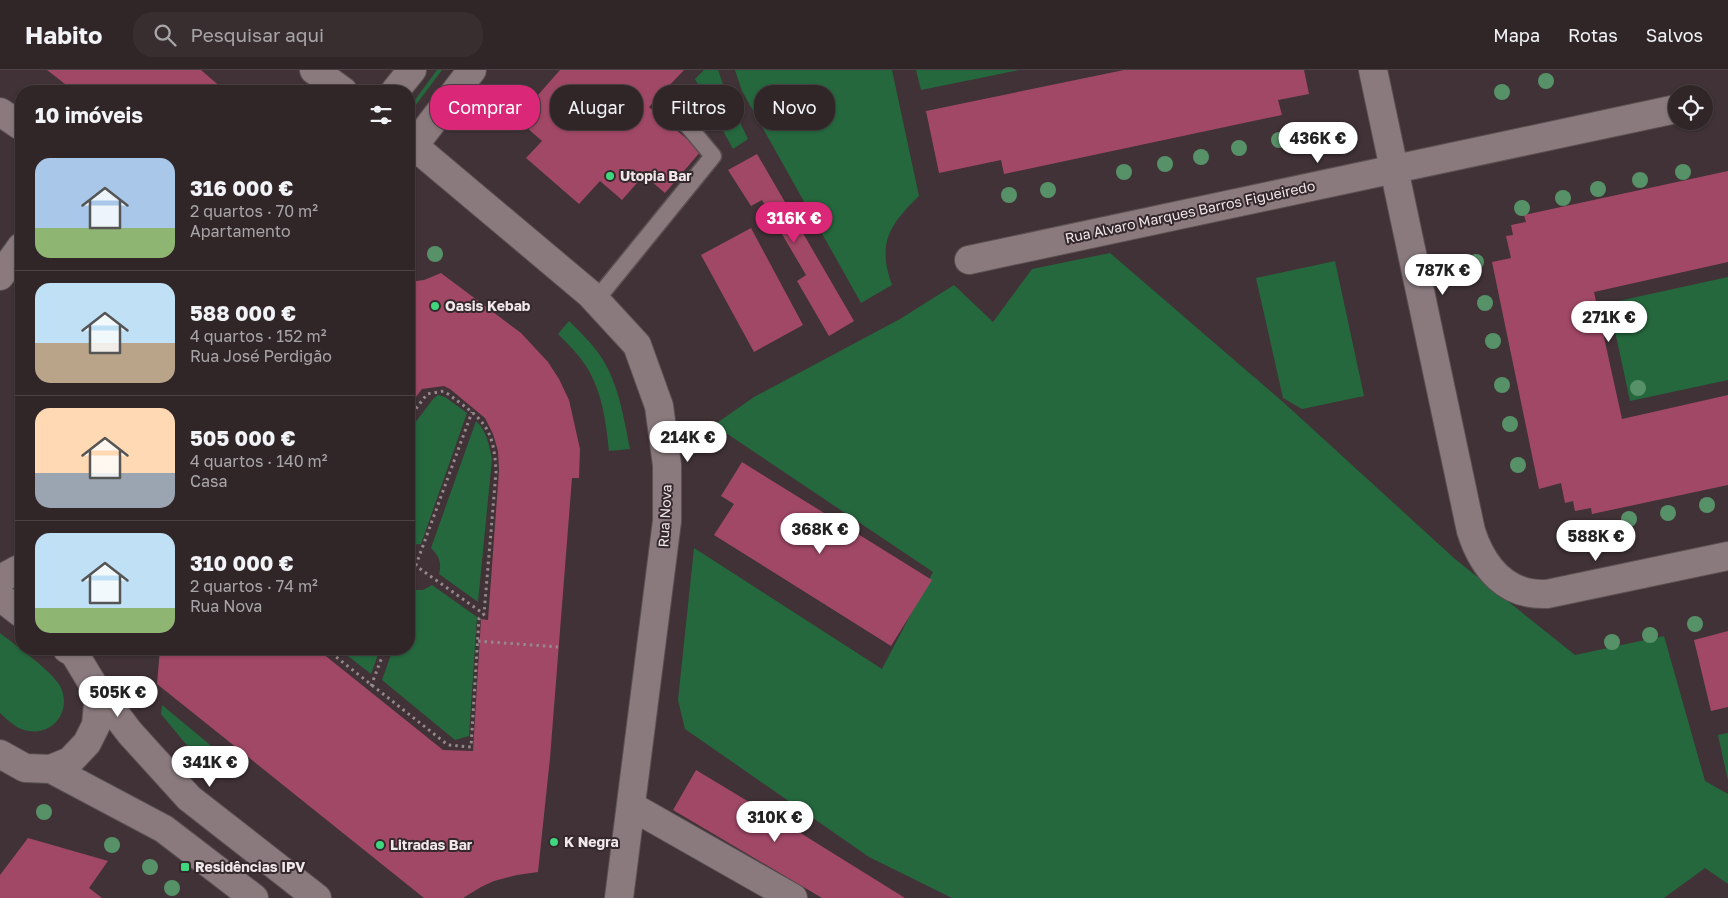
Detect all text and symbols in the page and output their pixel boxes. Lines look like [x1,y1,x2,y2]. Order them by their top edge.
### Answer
search box [133,12,483,57]
text: Habito [25,20,103,49]
icon: search [151,21,179,49]
text: Pesquisar aqui [191,23,324,46]
text: Mapa [1493,24,1540,46]
text: Rotas [1568,24,1618,46]
text: Salvos [1646,24,1703,46]
chip: Comprar [430,85,540,130]
chip: Alugar [550,85,643,130]
chip: Filtros [653,85,744,130]
chip: Novo [754,85,835,130]
map controls [1668,85,1713,130]
button: locate [1668,85,1713,130]
icon: filters [367,101,395,129]
text: 10 imóveis [35,102,143,128]
pin: 436K € [1277,122,1359,164]
text: 436K € [1290,128,1346,148]
place label: Utopia Bar [620,167,692,184]
marker: Utopia Bar [604,170,616,182]
text: 316 000 € [190,175,293,201]
street label: Rua Alvaro Marques Barros Figueiredo [1063,177,1316,246]
icon: home [75,178,135,238]
text: 2 quartos · 70 m² [190,201,318,221]
pin: 316K € [753,202,835,244]
text: 316K € [766,208,822,228]
text: Apartamento [190,221,291,241]
pin: 787K € [1402,254,1484,296]
text: 787K € [1416,260,1470,280]
place label: Oasis Kebab [445,297,531,314]
text: 588 000 € [190,300,296,326]
marker: Oasis Kebab [429,300,441,312]
pin: 271K € [1568,300,1650,343]
icon: home [75,303,135,363]
text: 271K € [1582,307,1636,327]
text: 4 quartos · 152 m² [190,326,326,346]
text: Rua José Perdigão [190,346,332,366]
pin: 214K € [647,420,729,463]
text: 505 000 € [190,425,296,451]
text: 214K € [661,427,715,447]
icon: home [75,428,135,488]
text: 4 quartos · 140 m² [190,451,328,471]
text: Casa [190,471,227,491]
street label: Rua Nova [654,484,675,548]
pin: 368K € [779,512,861,555]
text: 368K € [791,519,849,539]
pin: 588K € [1555,520,1637,562]
text: 588K € [1567,526,1625,546]
text: 310 000 € [190,550,294,576]
icon: home [75,553,135,613]
text: 2 quartos · 74 m² [190,576,318,596]
text: Rua Nova [190,596,262,616]
pin: 505K € [77,676,159,718]
text: 505K € [90,682,146,702]
pin: 341K € [169,746,251,788]
text: 341K € [183,752,237,772]
pin: 310K € [734,800,816,843]
text: 310K € [747,807,803,827]
place label: K Negra [564,833,619,850]
place label: Litradas Bar [390,836,473,853]
marker: K Negra [548,836,560,848]
marker: Litradas Bar [374,839,386,851]
place label: Residências IPV [195,858,305,875]
marker: Residências IPV [179,861,191,873]

